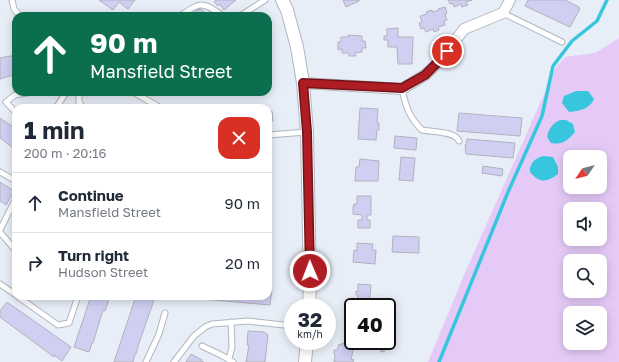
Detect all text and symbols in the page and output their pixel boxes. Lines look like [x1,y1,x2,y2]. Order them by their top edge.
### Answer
text: 90 m [90,26,157,59]
icon: ahead [24,28,76,80]
pin [430,34,464,68]
icon: arrive [436,40,458,62]
text: Mansfield Street [90,60,233,82]
text: 1 min [24,115,84,144]
button: close [218,117,260,159]
text: 200 m · 20:16 [24,145,107,161]
north arrow [563,150,607,194]
map controls [563,150,607,350]
text: Continue [58,186,124,204]
icon: ahead [24,192,46,214]
text: 90 m [225,194,260,212]
button: sound [563,202,607,246]
text: Mansfield Street [58,204,161,220]
text: Turn right [58,246,129,264]
position arrow [289,250,331,292]
icon: right [24,252,46,274]
text: 20 m [225,254,260,272]
button: search [563,254,607,298]
text: Hudson Street [58,264,148,280]
speed limit sign: 40 [344,298,396,350]
button: layers [563,306,607,350]
text: 32 [298,307,322,331]
text: km/h [297,328,323,340]

